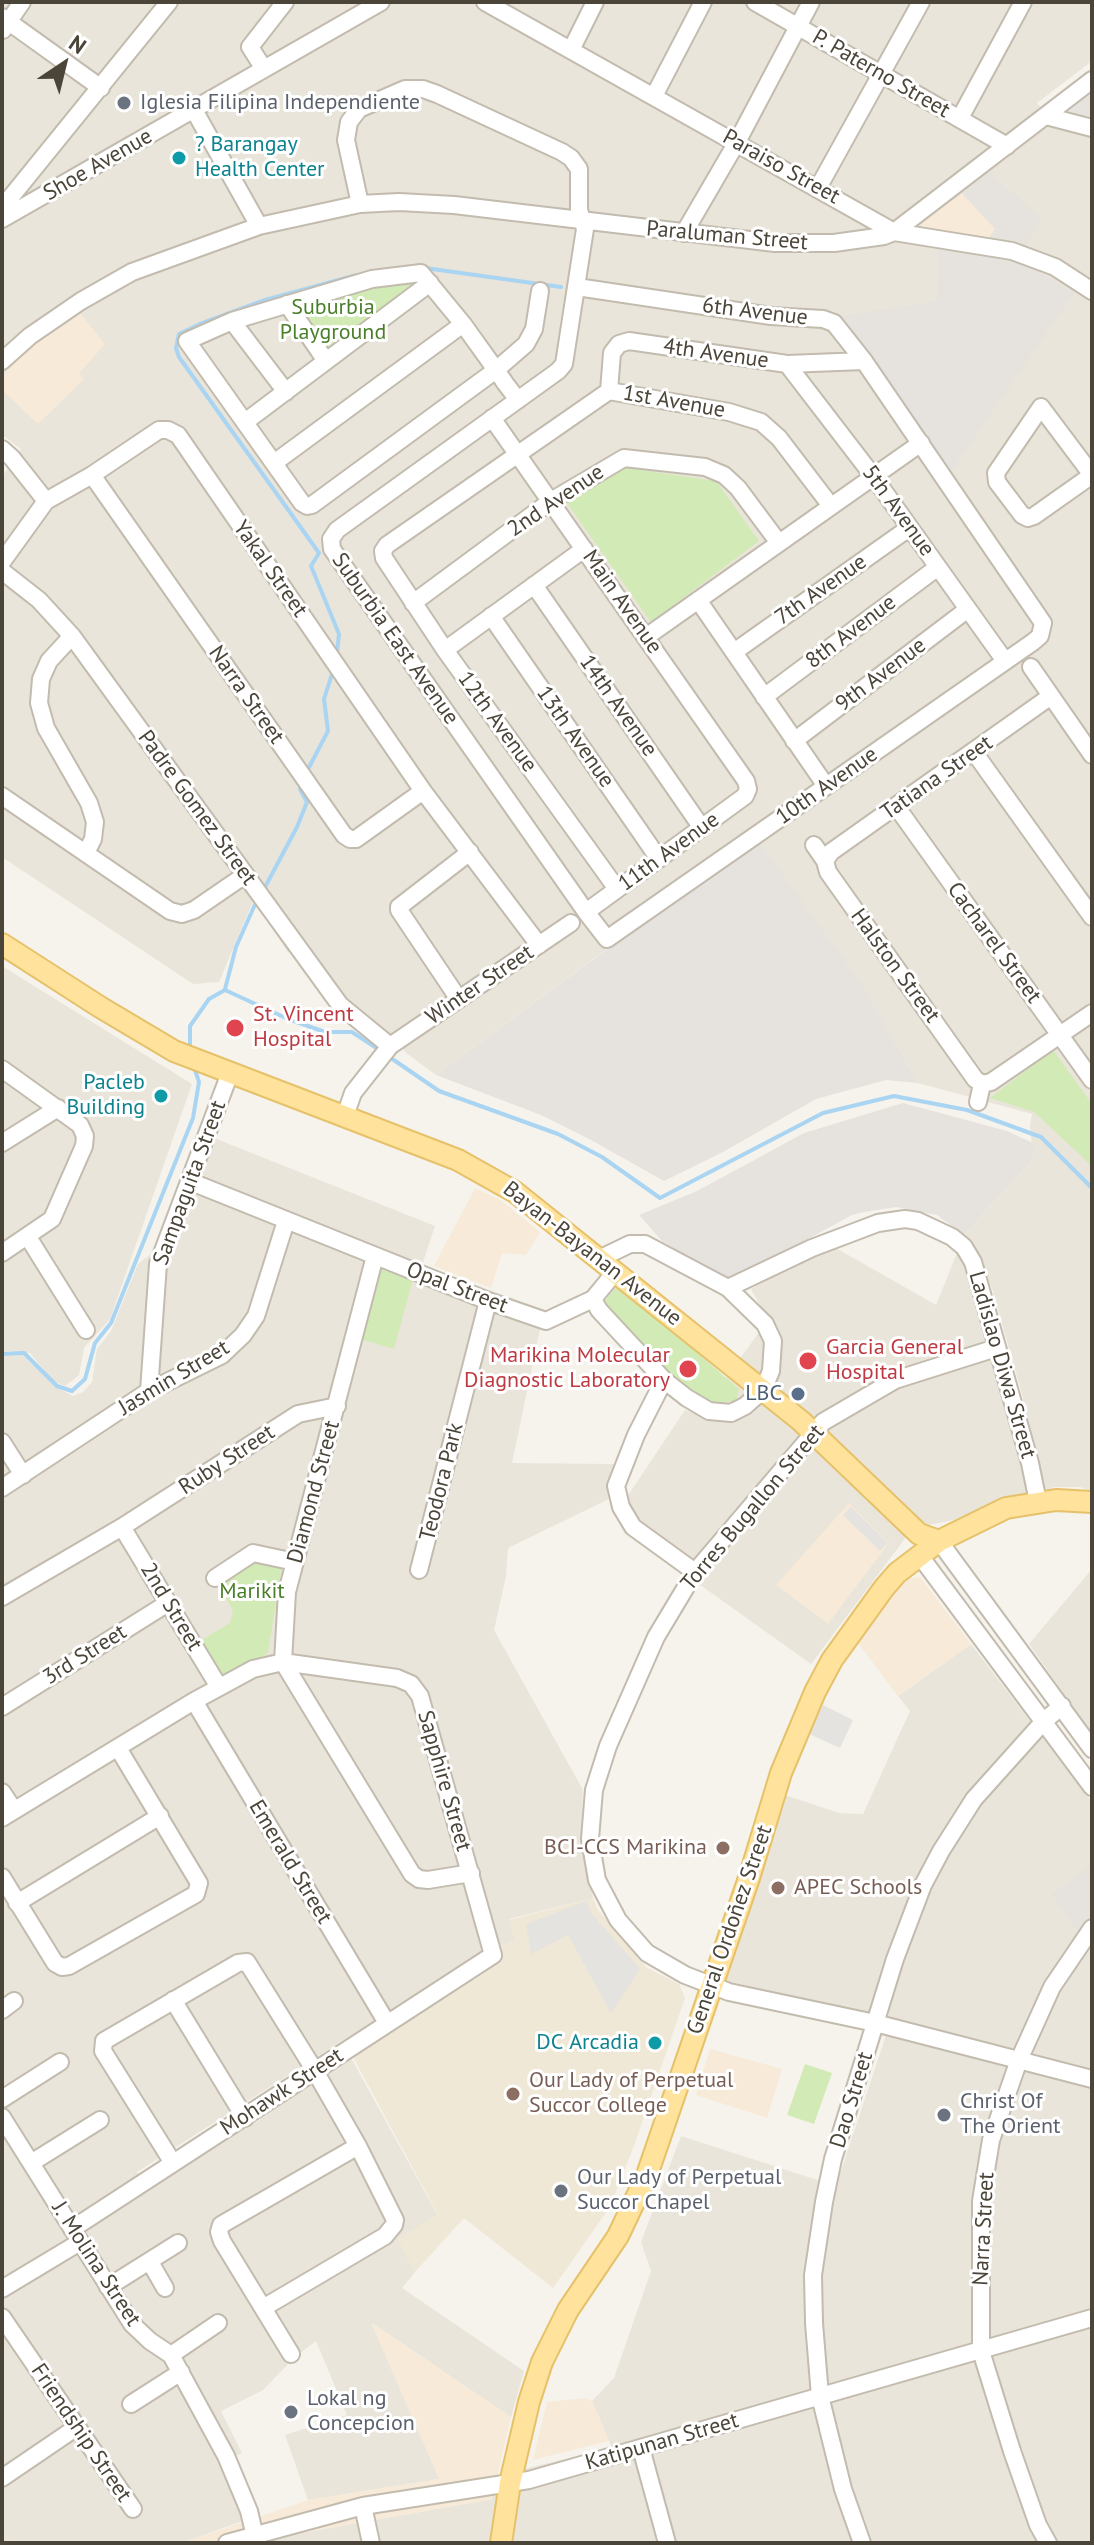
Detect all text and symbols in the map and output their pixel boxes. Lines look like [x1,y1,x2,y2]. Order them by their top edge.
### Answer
north arrow [24,24,104,104]
street label: P. Paterno Street [808,24,954,124]
text: N [64,29,92,60]
place label: Iglesia Filipina Independiente [140,90,420,116]
marker: Iglesia Filipina Independiente [115,94,133,112]
street label: Shoe Avenue [39,123,157,207]
street label: Paraiso Street [718,124,844,210]
place label: ? Barangay Health Center [195,132,325,184]
marker: ? Barangay Health Center [170,149,188,167]
street label: Paraluman Street [645,216,809,256]
street label: 6th Avenue [701,292,809,332]
park label: Suburbia Playground [280,295,386,346]
street label: 4th Avenue [662,334,770,374]
street label: 1st Avenue [621,380,727,424]
street label: 2nd Avenue [503,459,609,543]
street label: 5th Avenue [856,460,940,562]
street label: Yakal Street [227,516,313,622]
street label: Main Avenue [577,545,667,659]
street label: Suburbia East Avenue [326,548,464,730]
street label: 7th Avenue [770,549,872,631]
street label: 8th Avenue [801,590,901,674]
street label: 9th Avenue [831,633,931,717]
street label: Narra Street [203,641,289,749]
street label: 14th Avenue [573,650,663,762]
street label: 12th Avenue [452,666,542,778]
street label: 13th Avenue [530,681,620,793]
street label: Padre Gomez Street [132,726,262,890]
street label: Tatiana Street [876,730,998,826]
street label: 10th Avenue [771,741,883,831]
street label: 11th Avenue [613,807,725,897]
street label: Cacharel Street [941,877,1047,1009]
street label: Halston Street [845,904,945,1028]
street label: Winter Street [421,939,539,1031]
place label: St. Vincent Hospital [253,1002,354,1054]
marker: St. Vincent Hospital [224,1017,246,1039]
place label: Pacleb Building [66,1070,145,1122]
marker: Pacleb Building [152,1087,170,1105]
street label: Sampaguita Street [148,1097,232,1269]
street label: Bayan-Bayanan Avenue [497,1176,687,1332]
street label: Opal Street [403,1257,511,1319]
street label: Ladislao Diwa Street [963,1268,1041,1462]
street label: Jasmin Street [114,1335,234,1421]
place label: Garcia General Hospital [826,1335,963,1386]
place label: Marikina Molecular Diagnostic Laboratory [464,1343,670,1394]
marker: Garcia General Hospital [797,1350,819,1372]
marker: Marikina Molecular Diagnostic Laboratory [677,1358,699,1380]
place label: LBC [745,1381,782,1407]
marker: LBC [789,1385,807,1403]
street label: Diamond Street [282,1418,346,1566]
street label: Ruby Street [174,1419,280,1501]
street label: Teodora Park [415,1420,469,1544]
street label: Torres Bugallon Street [676,1420,830,1596]
street label: 2nd Street [134,1558,208,1656]
park label: Marikit [219,1579,285,1605]
street label: 3rd Street [38,1619,132,1691]
street label: Sapphire Street [411,1708,477,1854]
street label: Emerald Street [243,1795,337,1929]
street label: General Ordoñez Street [682,1822,778,2038]
place label: BCI-CCS Marikina [544,1835,707,1861]
marker: BCI-CCS Marikina [714,1839,732,1857]
place label: APEC Schools [794,1875,922,1901]
marker: APEC Schools [769,1879,787,1897]
place label: DC Arcadia [536,2030,639,2056]
marker: DC Arcadia [646,2034,664,2052]
street label: Mohawk Street [216,2043,348,2141]
street label: Dao Street [825,2049,879,2151]
place label: Our Lady of Perpetual Succor College [529,2068,733,2120]
marker: Our Lady of Perpetual Succor College [504,2085,522,2103]
place label: Christ Of The Orient [960,2089,1060,2140]
marker: Christ Of The Orient [935,2106,953,2124]
place label: Our Lady of Perpetual Succor Chapel [577,2165,781,2216]
street label: Narra Street [968,2172,1000,2286]
marker: Our Lady of Perpetual Succor Chapel [552,2182,570,2200]
street label: J. Molina Street [46,2197,146,2331]
street label: Friendship Street [25,2359,137,2507]
place label: Lokal ng Concepcion [307,2386,415,2438]
marker: Lokal ng Concepcion [282,2403,300,2421]
street label: Katipunan Street [582,2408,742,2476]

